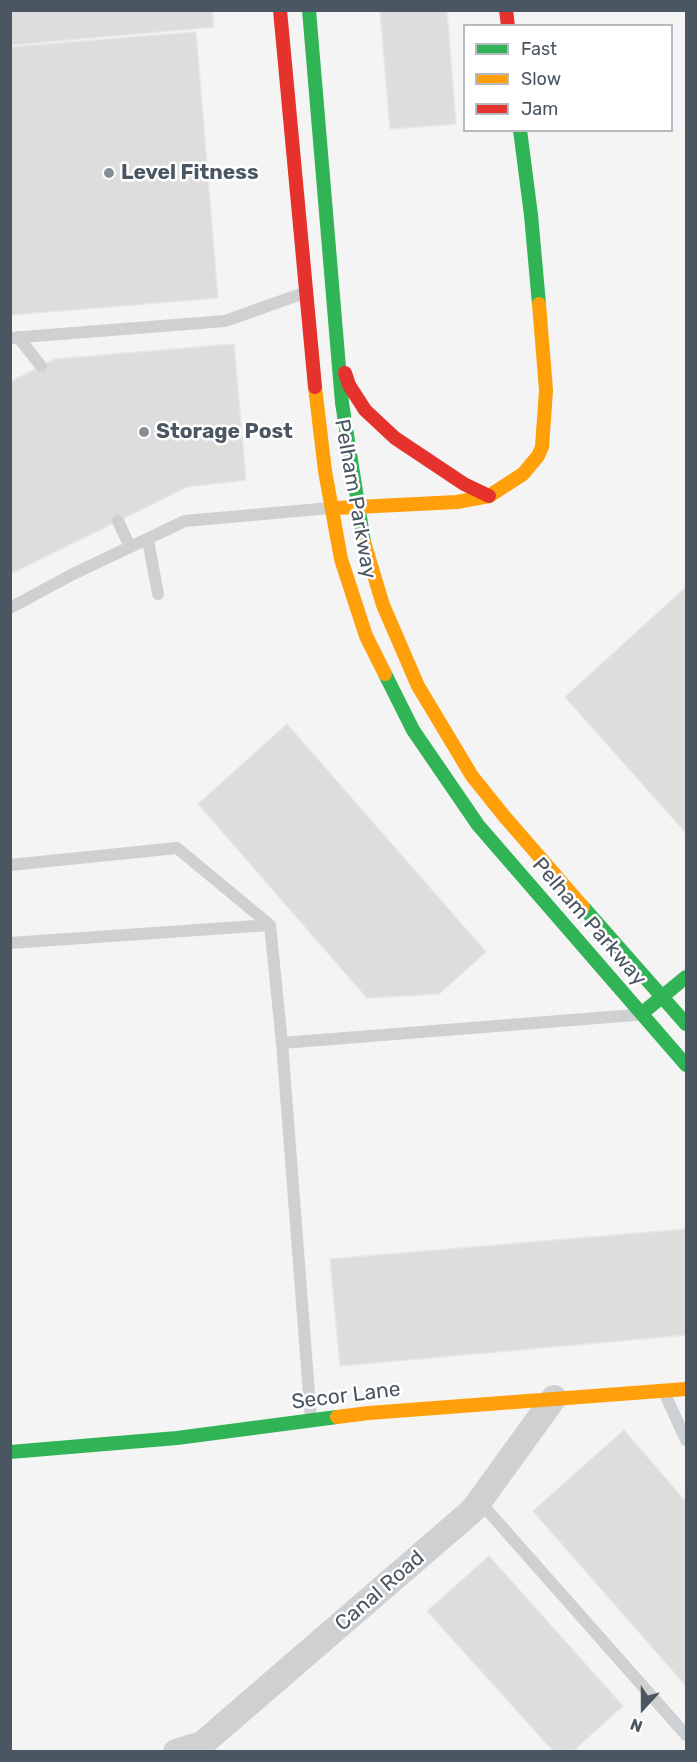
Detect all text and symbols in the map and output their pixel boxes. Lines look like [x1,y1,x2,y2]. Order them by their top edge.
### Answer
legend [463,24,673,132]
text: Fast [521,38,557,60]
text: Slow [521,68,561,90]
text: Jam [521,98,558,120]
place label: Level Fitness [121,160,259,186]
marker: Level Fitness [102,166,116,180]
street label: Pelham Parkway [329,417,381,581]
place label: Storage Post [156,419,293,445]
marker: Storage Post [137,425,151,439]
street label: Pelham Parkway [526,853,652,991]
street label: Secor Lane [290,1377,402,1415]
street label: Canal Road [330,1545,430,1637]
north arrow [613,1678,673,1738]
text: N [628,1714,645,1736]

